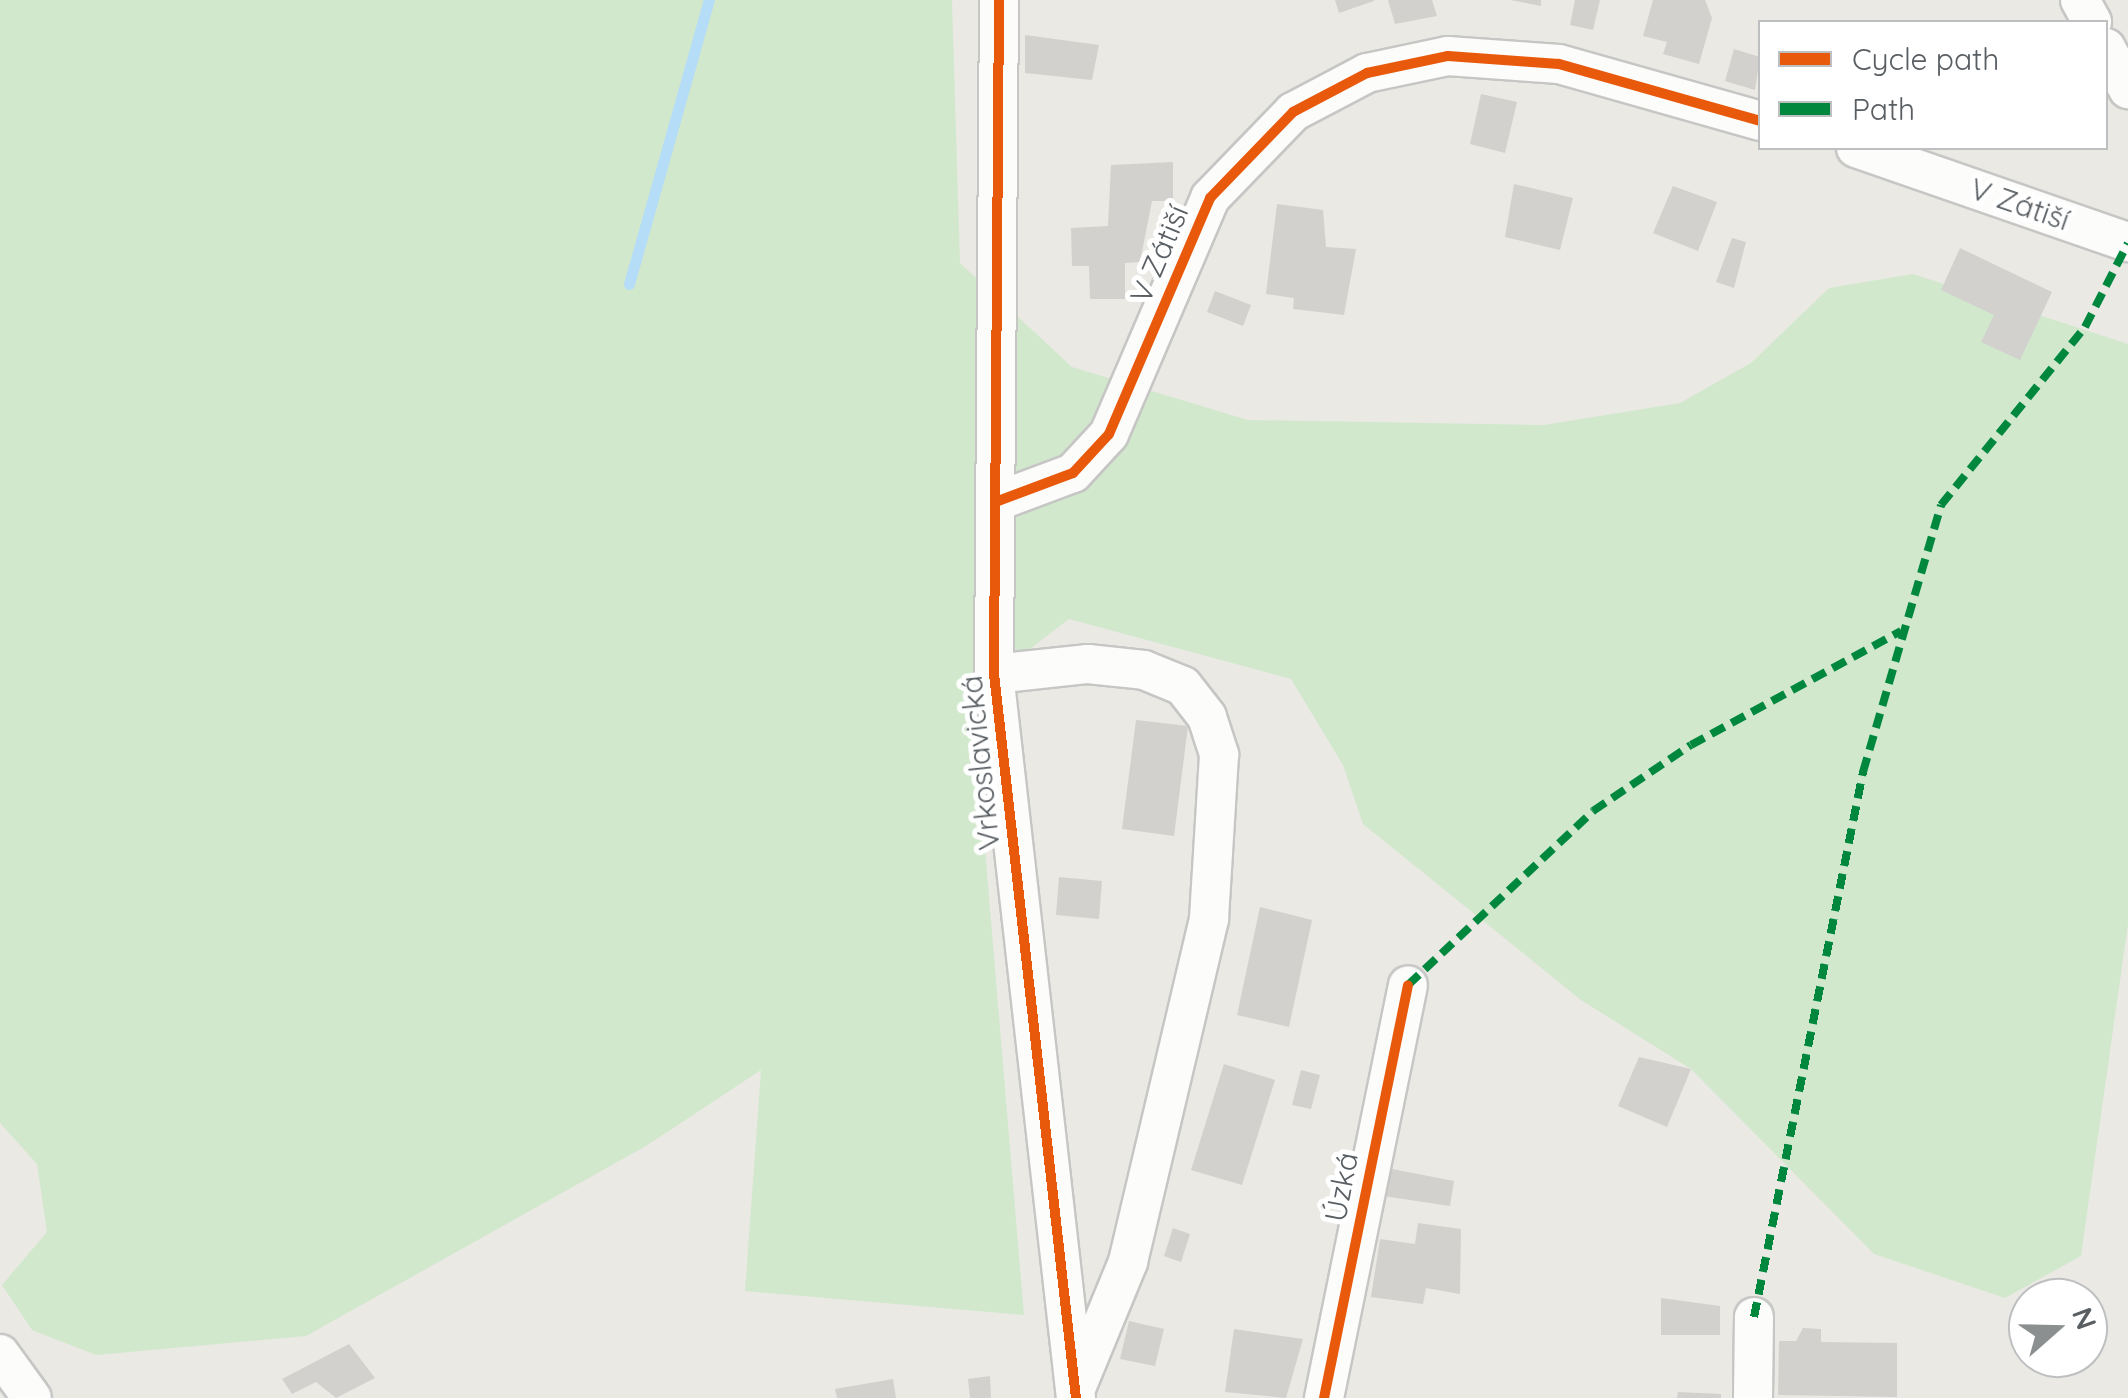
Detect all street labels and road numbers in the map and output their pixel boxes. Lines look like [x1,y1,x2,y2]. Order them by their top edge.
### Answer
street label: V Zátiší [1966,170,2074,238]
street label: V Zátiší [1122,200,1196,308]
street label: Vrkoslavická [953,674,1007,852]
street label: Úzká [1317,1149,1365,1225]

